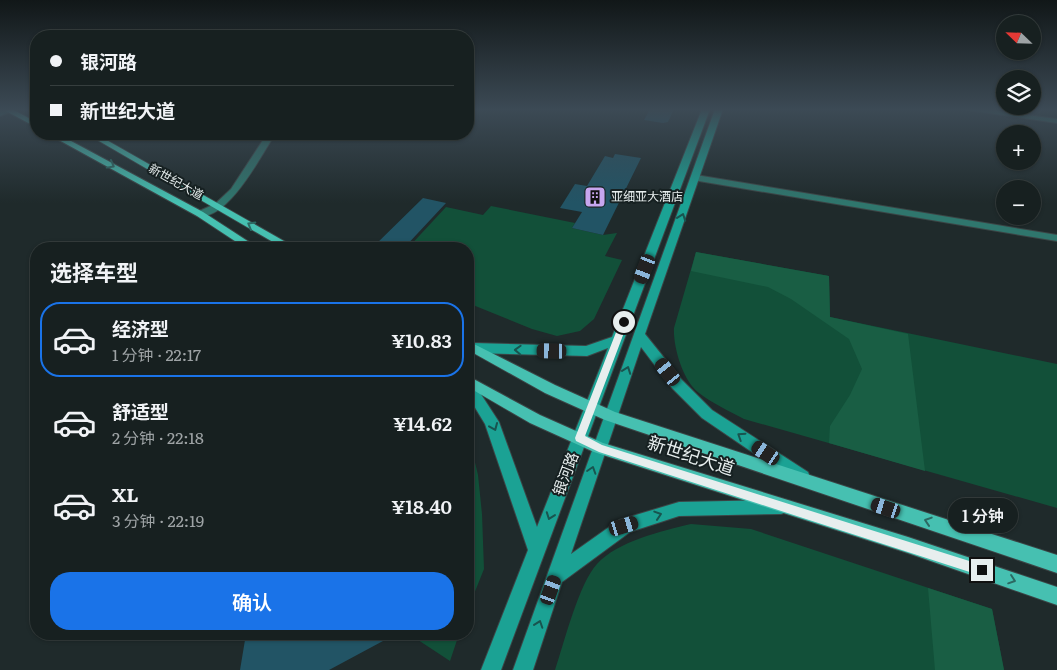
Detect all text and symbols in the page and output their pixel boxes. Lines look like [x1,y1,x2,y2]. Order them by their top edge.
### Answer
north arrow [996,15,1041,60]
map controls [996,15,1041,225]
text: 银河路 [80,47,137,75]
button: layers [996,70,1041,115]
text: 新世纪大道 [80,96,175,124]
button: + [996,125,1041,170]
one-way arrow [105,159,114,169]
street label: 新世纪大道 [146,159,207,204]
button: − [996,180,1041,225]
building icon: 亚细亚大酒店 [583,185,607,209]
place label: 亚细亚大酒店 [611,187,683,205]
one-way arrow [676,214,686,222]
one-way arrow [247,221,256,231]
car [632,252,657,286]
text: 选择车型 [50,255,138,288]
route start [613,311,635,333]
text: 经济型 [112,314,169,342]
icon: car [52,317,97,362]
text: ¥10.83 [391,326,452,354]
text: 1 分钟 · 22:17 [112,342,201,366]
car [536,343,567,359]
one-way arrow [514,344,522,355]
car [652,356,683,388]
one-way arrow [621,366,631,375]
text: 舒适型 [112,397,169,425]
icon: car [52,400,97,445]
text: ¥14.62 [393,409,452,437]
one-way arrow [487,422,498,431]
text: 2 分钟 · 22:18 [112,425,204,449]
street label: 新世纪大道 [644,428,738,481]
one-way arrow [737,433,746,443]
car [749,438,782,468]
street label: 银河路 [546,448,583,499]
one-way arrow [586,466,596,475]
text: XL [112,480,139,508]
icon: car [52,483,97,528]
text: ¥18.40 [391,492,452,520]
car [869,496,902,520]
callout: 1 分钟 [947,498,1017,532]
text: 1 分钟 [962,503,1004,527]
text: 3 分钟 · 22:19 [112,508,204,532]
one-way arrow [546,511,556,520]
one-way arrow [654,511,662,521]
car [607,514,640,538]
one-way arrow [924,517,932,527]
route end [971,559,993,581]
button: 确认 [50,572,454,630]
car [538,573,563,607]
one-way arrow [1007,575,1016,585]
one-way arrow [534,620,544,629]

